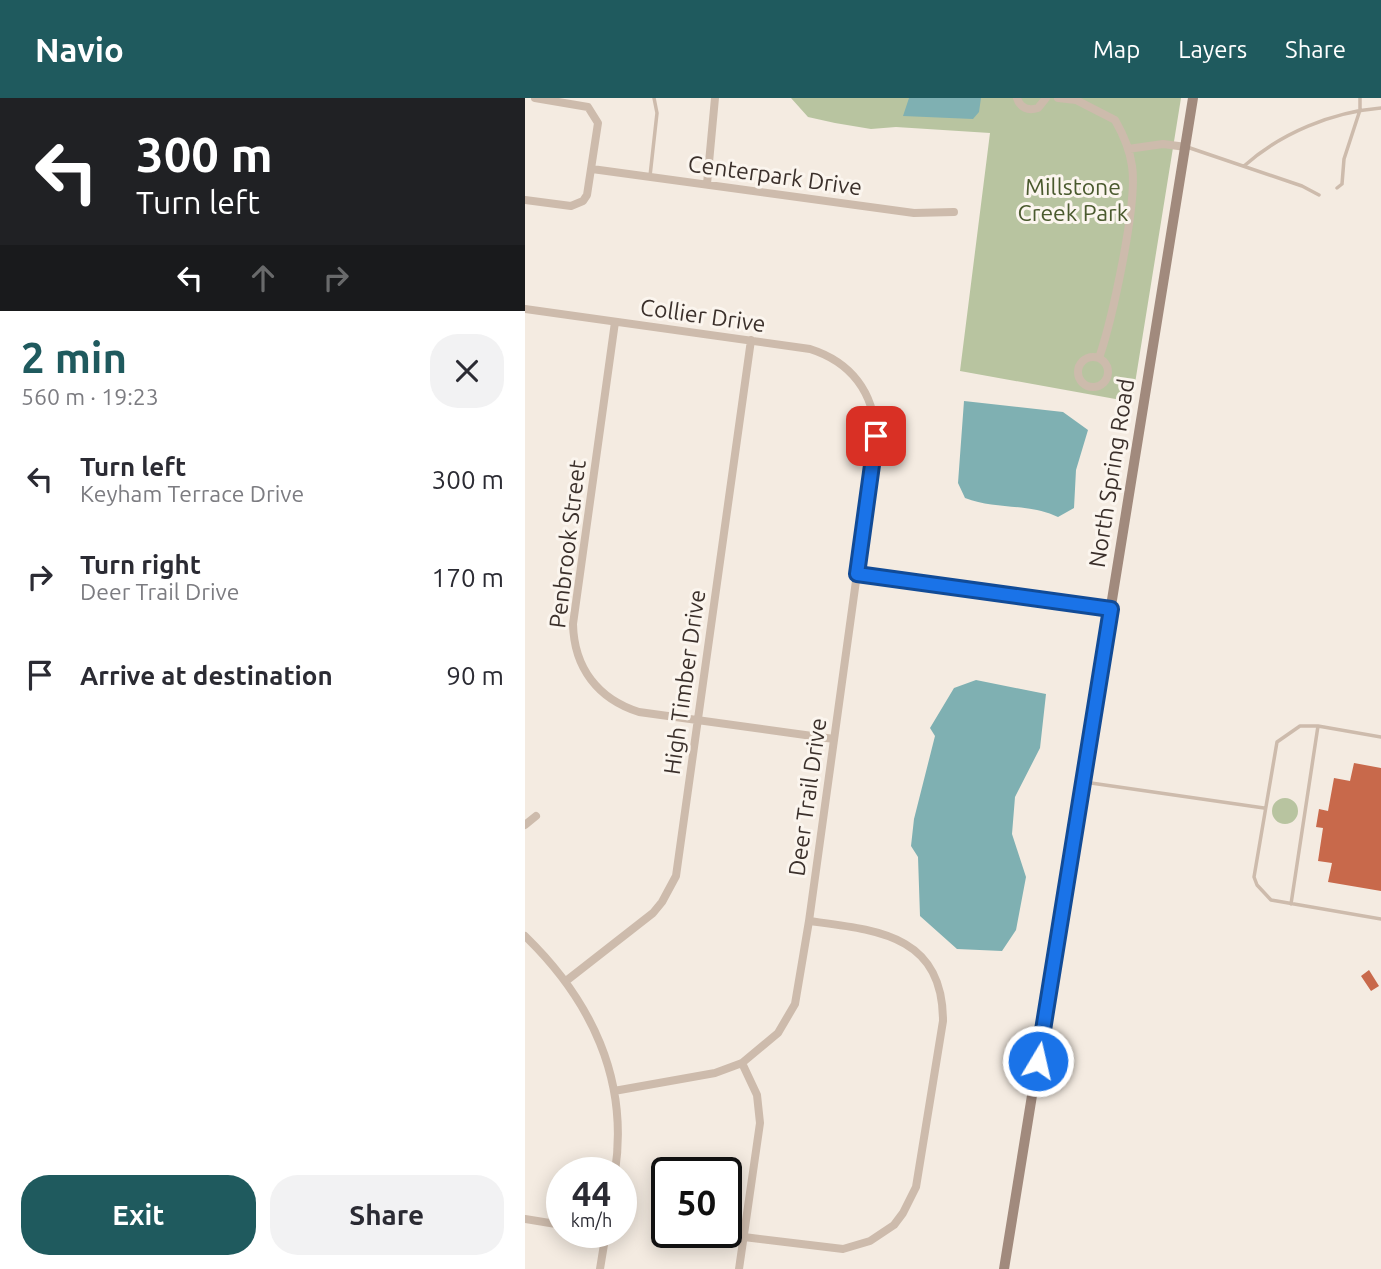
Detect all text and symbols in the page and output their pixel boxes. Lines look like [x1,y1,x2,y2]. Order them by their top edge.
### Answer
text: Navio [35,31,124,68]
text: Map [1093,36,1140,63]
text: Layers [1178,36,1247,63]
text: Share [1285,36,1346,63]
icon: left [21,126,112,217]
text: 300 m [136,126,273,181]
street label: Centerpark Drive [686,150,864,200]
park label: Millstone Creek Park [1018,174,1129,225]
text: Turn left [136,184,260,220]
icon: left [171,259,209,297]
icon: ahead [244,259,282,297]
icon: right [317,259,355,297]
street label: Collier Drive [639,294,767,336]
text: 2 min [21,334,127,381]
button: close [430,334,504,408]
street label: North Spring Road [1084,377,1138,569]
text: 560 m · 19:23 [21,384,159,409]
pin [846,406,906,466]
icon: arrive [857,417,895,455]
text: Turn left [80,452,186,481]
street label: Penbrook Street [544,458,590,630]
icon: left [21,460,59,498]
text: 300 m [432,465,504,494]
text: Keyham Terrace Drive [80,481,304,506]
text: Turn right [80,550,201,579]
icon: right [21,558,59,596]
text: 170 m [432,563,504,592]
text: Deer Trail Drive [80,579,239,604]
street label: High Timber Drive [659,588,709,776]
icon: arrive [21,656,59,694]
text: Arrive at destination [80,661,333,690]
text: 90 m [446,661,504,690]
street label: Deer Trail Drive [784,716,830,878]
position arrow [1001,1024,1075,1098]
speed limit sign: 50 [651,1157,742,1248]
text: 44 [572,1173,611,1213]
button: Exit [21,1175,256,1255]
button: Share [270,1175,504,1255]
text: km/h [571,1210,612,1230]

